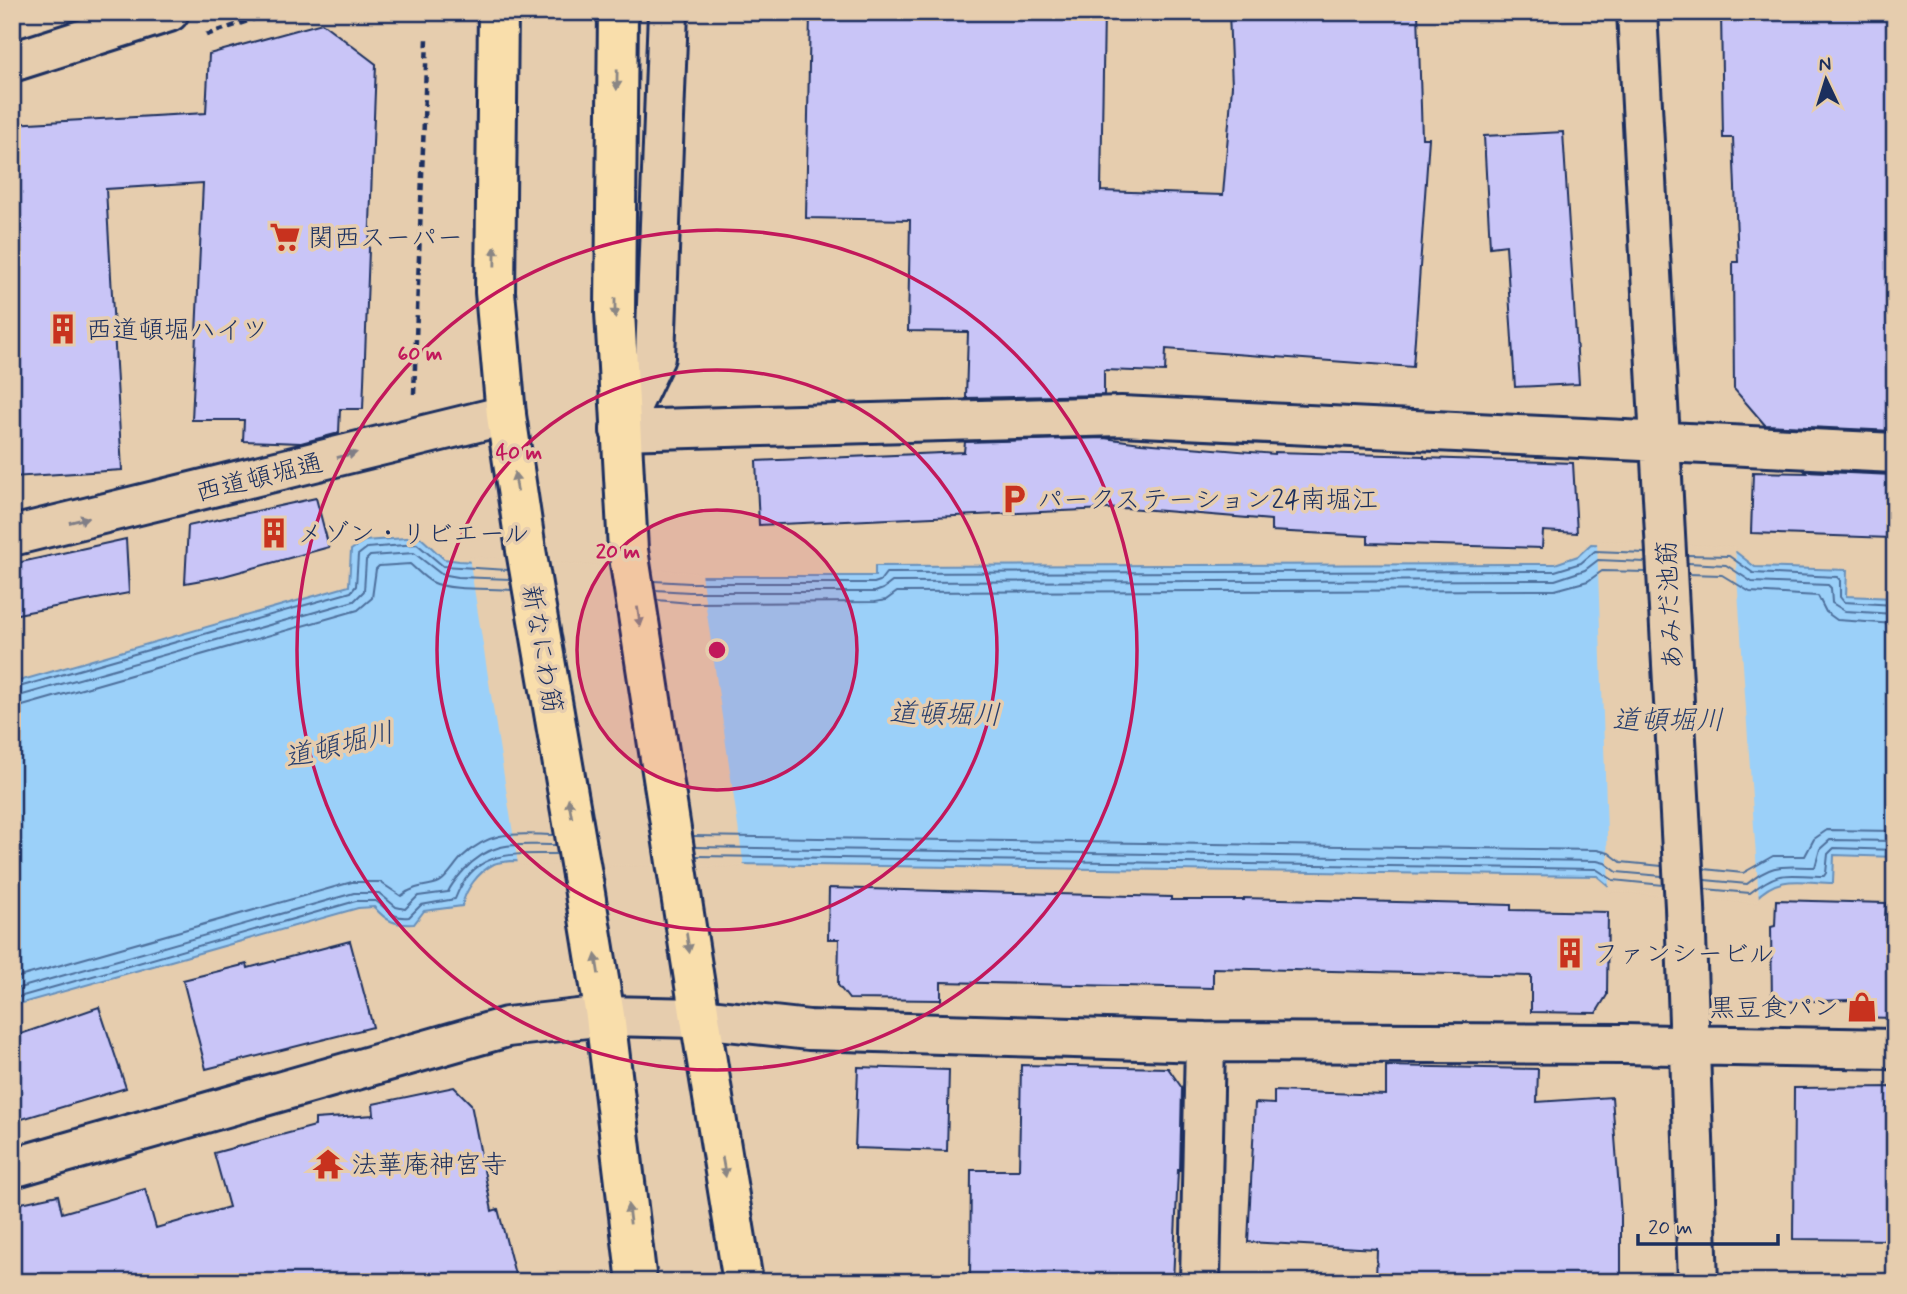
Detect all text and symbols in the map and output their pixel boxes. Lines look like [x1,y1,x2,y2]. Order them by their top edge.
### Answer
north arrow [1792,46,1862,116]
text: N [1818,52,1832,77]
one-way arrow [612,70,623,92]
supermarket icon: 関西スーパー [268,220,302,254]
place label: 関西スーパー [308,222,463,256]
one-way arrow [489,245,501,267]
one-way arrow [609,297,621,319]
building icon: 西道頓堀ハイツ [46,312,80,346]
place label: 西道頓堀ハイツ [86,314,268,348]
text: 60 m [397,340,443,368]
text: 40 m [496,439,543,467]
street label: 西道頓堀通 [192,447,327,511]
one-way arrow [336,449,358,460]
one-way arrow [510,471,521,493]
parking icon: パークステーション24南堀江 [997,482,1031,516]
place label: パークステーション24南堀江 [1037,484,1378,518]
one-way arrow [68,514,90,525]
building icon: メゾン・リビエール [257,516,291,550]
place label: メゾン・リビエール [297,518,529,552]
text: 20 m [596,538,641,566]
street label: あみだ池筋 [1651,539,1691,671]
street label: 新なにわ筋 [513,582,569,716]
one-way arrow [634,606,645,628]
centre of rings [705,638,729,662]
water label: 道頓堀川 [889,696,1001,735]
water label: 道頓堀川 [1612,703,1724,740]
water label: 道頓堀川 [281,715,398,778]
one-way arrow [564,797,575,819]
one-way arrow [683,932,694,954]
building icon: ファンシービル [1553,936,1587,970]
place label: ファンシービル [1593,938,1774,972]
one-way arrow [591,953,602,975]
shop icon: 黒豆食パン [1845,990,1879,1024]
place label: 黒豆食パン [1709,992,1839,1026]
temple icon: 法華庵神宮寺 [311,1147,345,1181]
place label: 法華庵神宮寺 [351,1149,507,1183]
one-way arrow [719,1157,730,1179]
one-way arrow [624,1203,635,1225]
scale bar [1638,1203,1778,1247]
text: 20 m [1648,1214,1693,1242]

